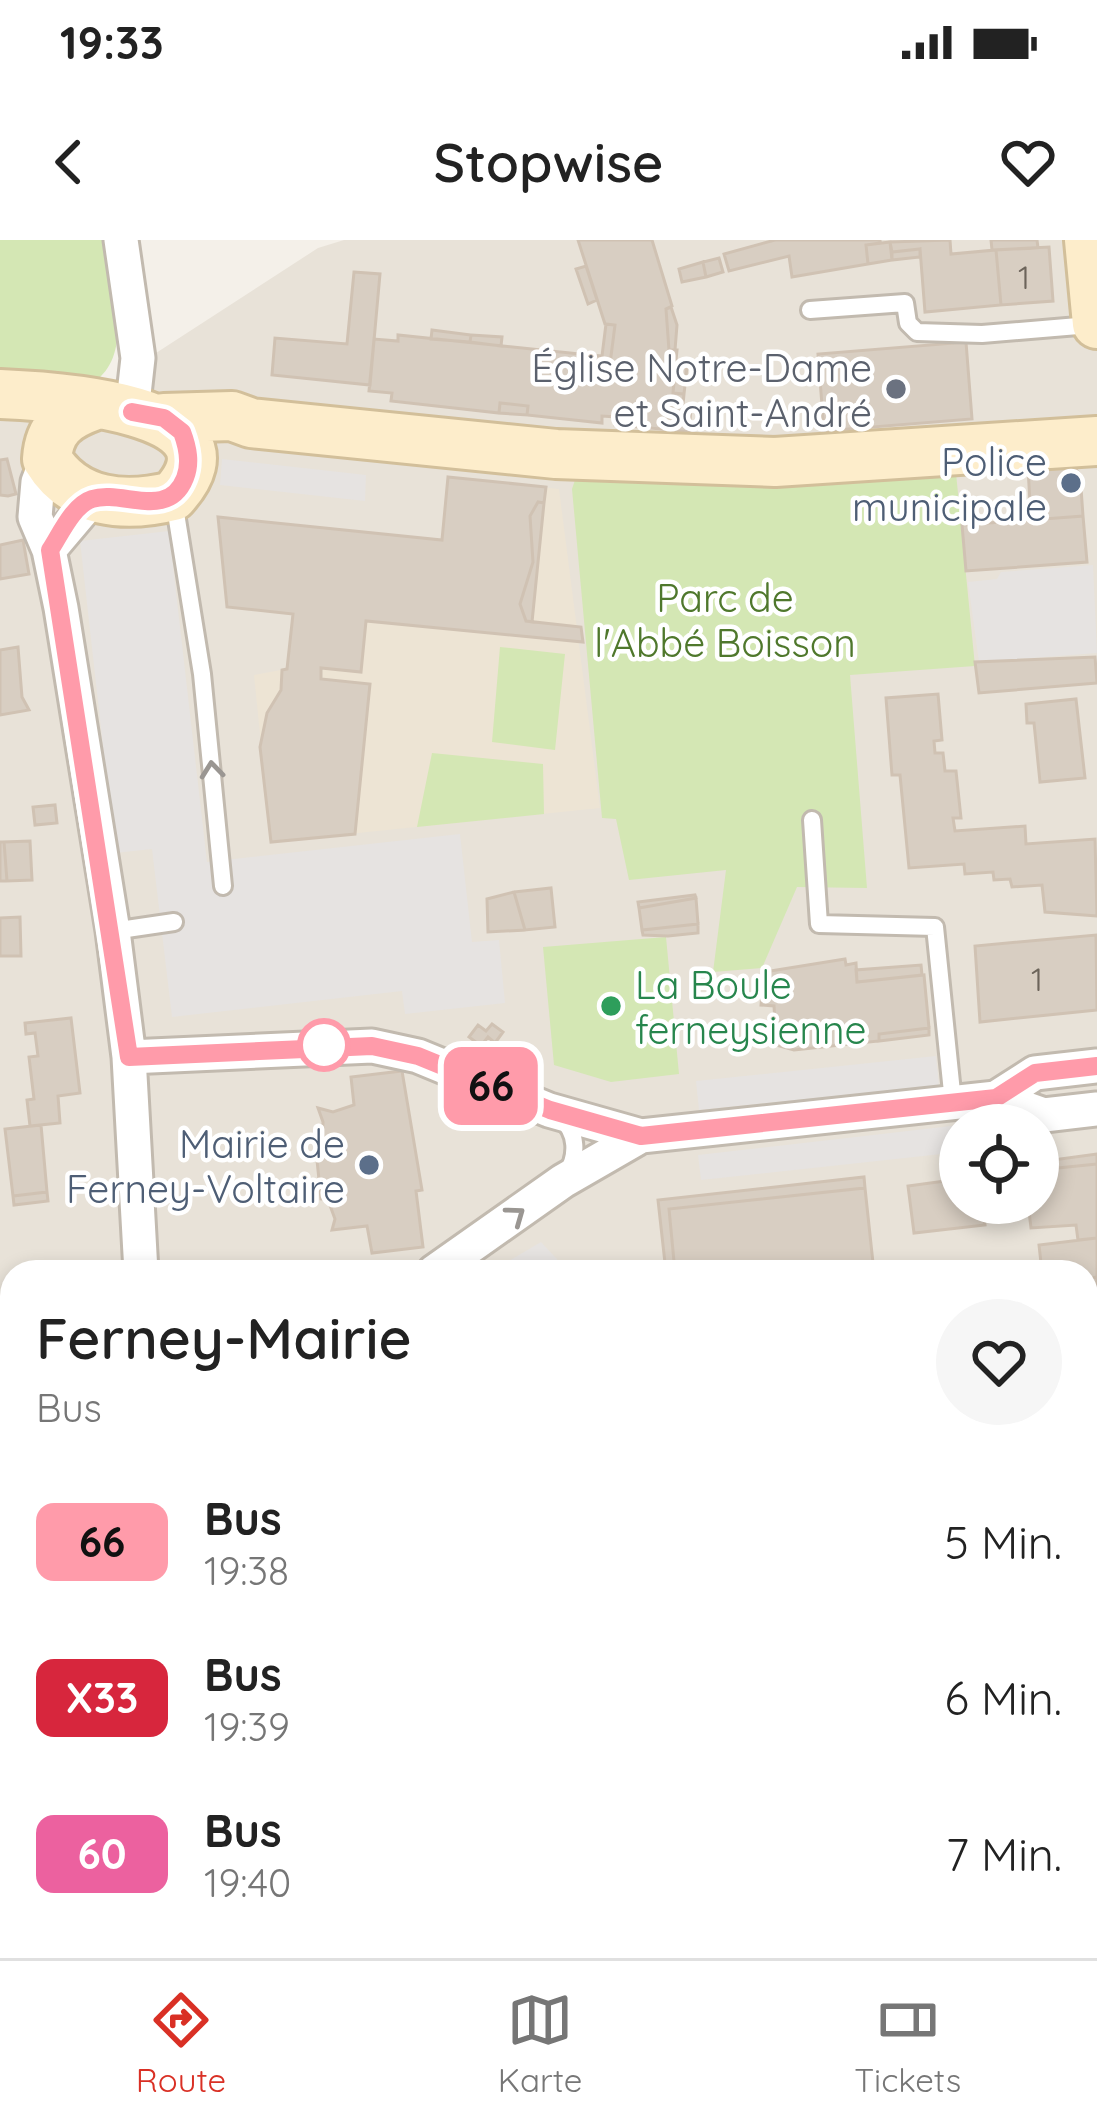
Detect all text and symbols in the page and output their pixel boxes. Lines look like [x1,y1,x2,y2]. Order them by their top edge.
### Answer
text: 19:33 [60,14,164,70]
text: Stopwise [434,128,663,196]
icon: back [36,129,102,195]
icon: heart [995,129,1061,195]
house number: 1 [1018,256,1030,297]
place label: Église Notre-Dame et Saint-André [531,343,872,437]
marker: Église Notre-Dame et Saint-André [883,376,909,402]
place label: Police municipale [852,437,1047,531]
marker: Police municipale [1058,470,1084,496]
park label: Parc de l'Abbé Boisson [594,573,856,667]
one-way arrow [200,760,225,779]
house number: 1 [1031,958,1043,999]
place label: La Boule ferneysienne [635,960,867,1054]
marker: La Boule ferneysienne [598,993,624,1019]
unlabelled marker [299,1020,349,1070]
line badge: 66 [437,1047,545,1125]
text: 66 [468,1059,514,1112]
map controls [939,1104,1059,1224]
button: locate [939,1104,1059,1224]
place label: Mairie de Ferney-Voltaire [66,1119,345,1213]
marker: Mairie de Ferney-Voltaire [356,1152,382,1178]
one-way arrow [503,1207,524,1229]
button: heart [936,1299,1062,1425]
text: Ferney-Mairie [36,1302,412,1373]
text: Bus [36,1383,102,1432]
text: Bus [204,1490,282,1546]
text: 5 Min. [944,1514,1062,1570]
text: 66 [79,1515,125,1568]
text: 19:38 [204,1546,289,1595]
text: Bus [204,1646,282,1702]
text: 6 Min. [945,1670,1062,1726]
text: X33 [66,1671,138,1724]
text: 19:39 [204,1702,290,1751]
text: Bus [204,1802,282,1858]
text: 7 Min. [946,1826,1062,1882]
text: 60 [77,1827,127,1880]
text: 19:40 [204,1858,291,1907]
tab: Route [136,1987,226,2100]
tab: Karte [498,1987,582,2100]
tab: Tickets [854,1987,961,2100]

